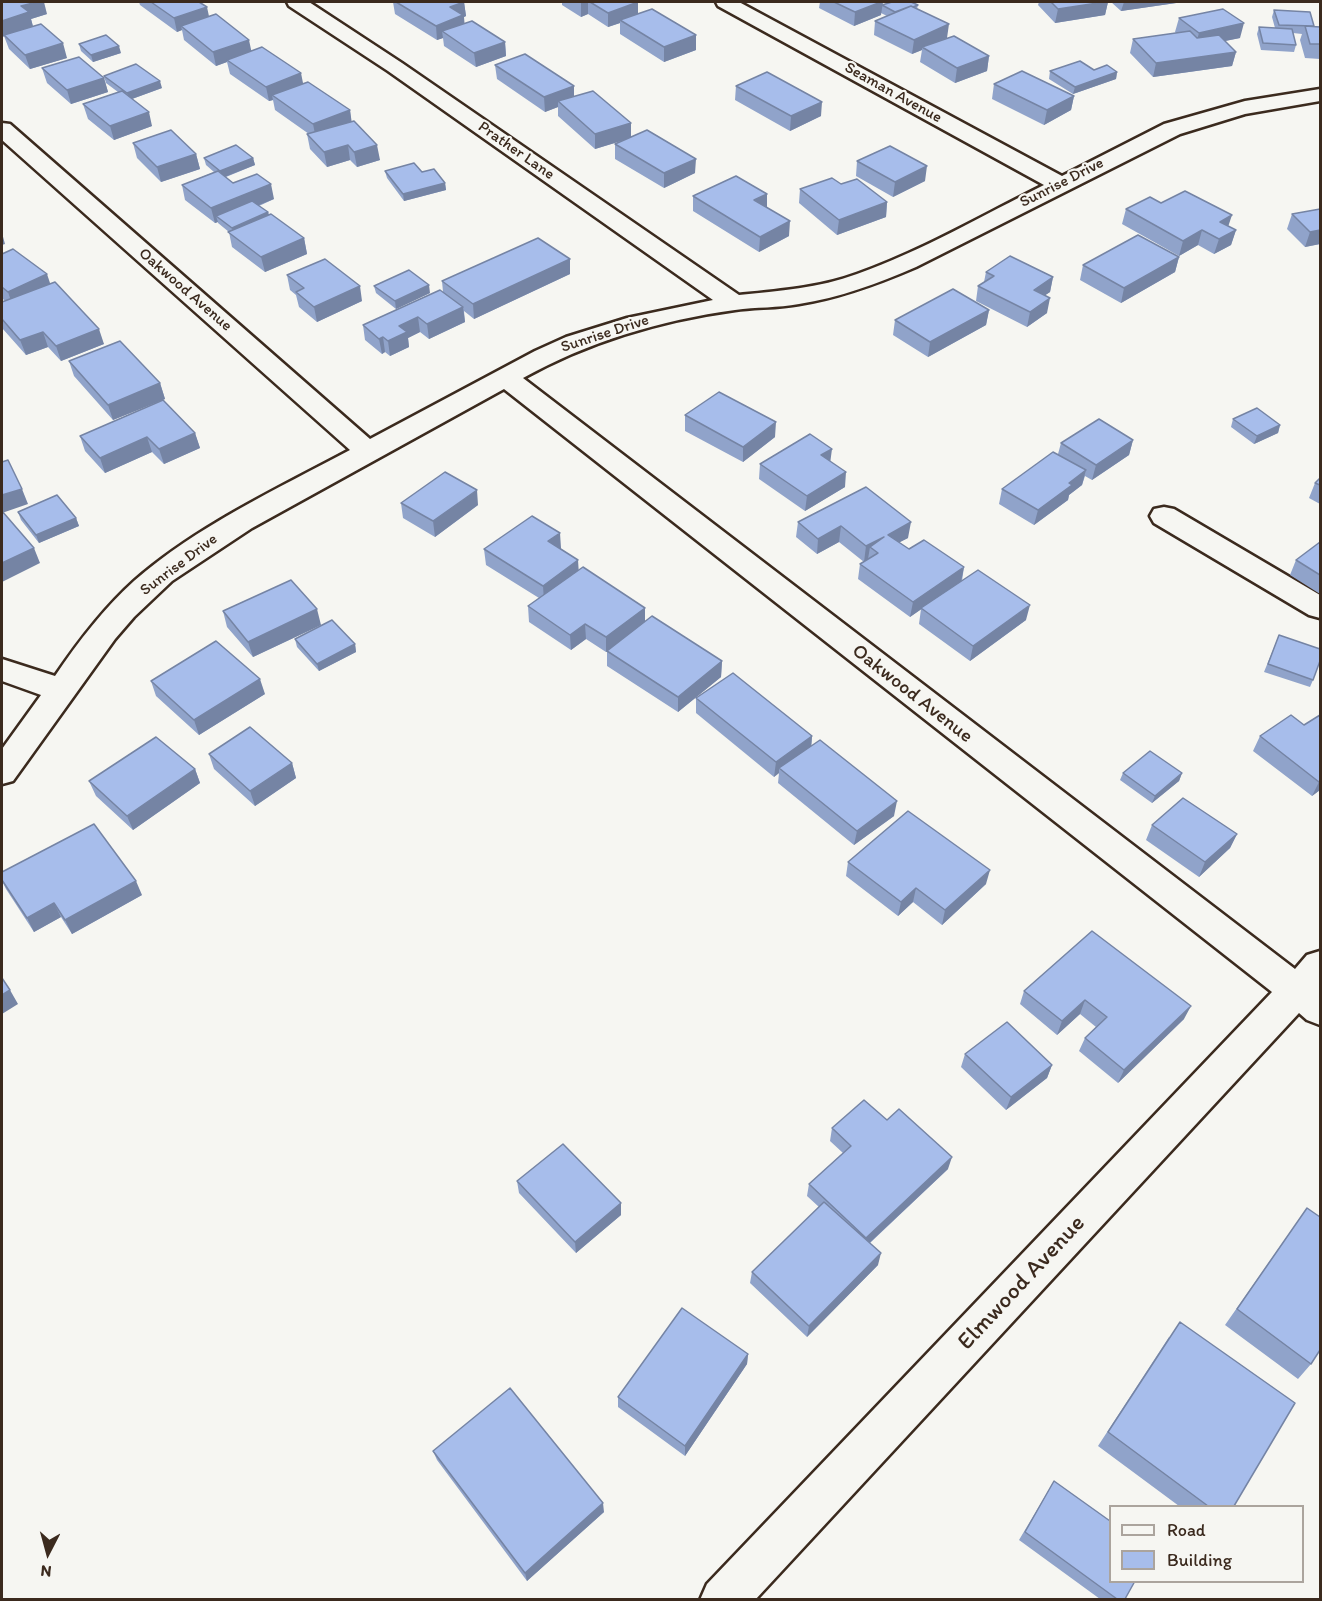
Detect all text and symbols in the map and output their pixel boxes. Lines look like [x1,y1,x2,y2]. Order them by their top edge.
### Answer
street label: Seaman Avenue [841,58,945,128]
street label: Prather Lane [474,118,558,184]
street label: Sunrise Drive [1017,154,1107,212]
street label: Oakwood Avenue [134,244,236,336]
street label: Sunrise Drive [558,311,652,357]
street label: Sunrise Drive [137,530,221,600]
street label: Oakwood Avenue [847,639,977,749]
street label: Elmwood Avenue [952,1210,1092,1356]
legend [1109,1505,1304,1583]
text: Road [1167,1519,1206,1541]
north arrow [18,1523,78,1583]
text: Building [1167,1549,1232,1571]
text: N [40,1561,52,1581]

